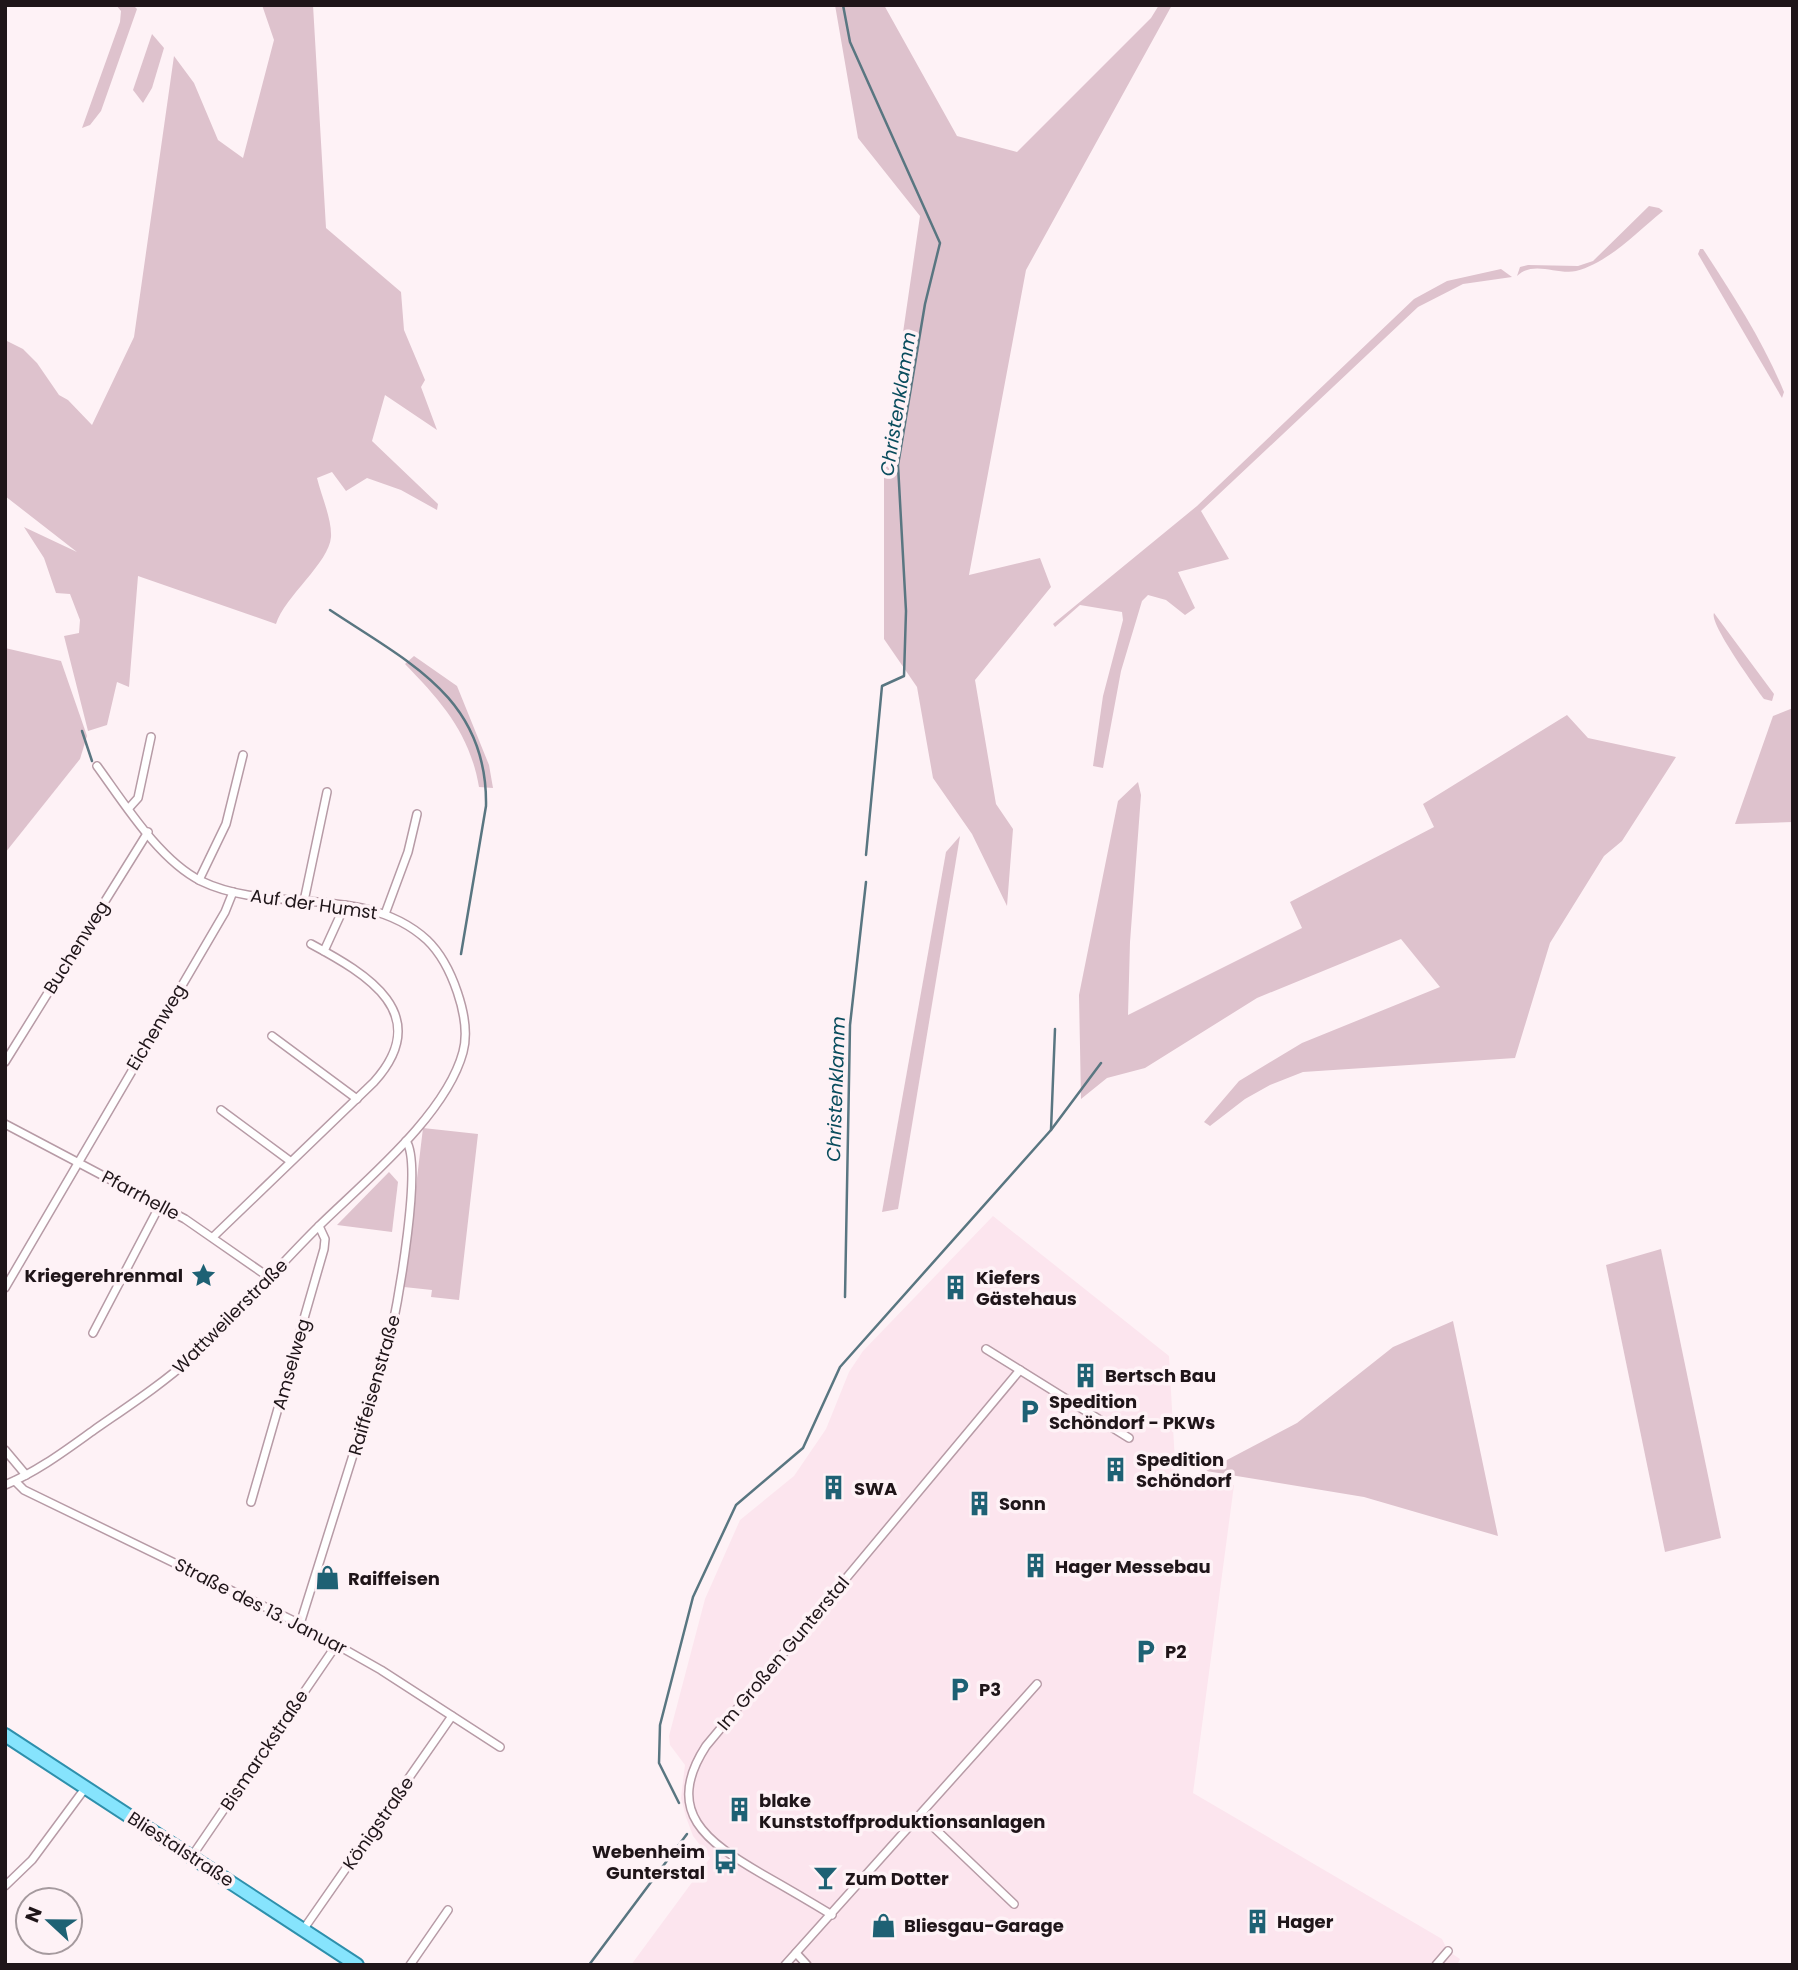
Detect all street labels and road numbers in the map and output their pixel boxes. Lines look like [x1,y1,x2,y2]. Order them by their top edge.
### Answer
street label: Auf der Humst [249,883,379,925]
street label: Buchenweg [37,896,115,998]
street label: Eichenweg [120,979,192,1075]
street label: Pfarrhelle [98,1164,184,1226]
street label: Wattweilerstraße [167,1253,293,1379]
street label: Raiffeisenstraße [342,1312,406,1458]
street label: Amselweg [266,1315,316,1413]
street label: Straße des 13. Januar [171,1552,352,1660]
street label: Im Großen Gunterstal [711,1571,855,1735]
street label: Bismarckstraße [214,1685,314,1815]
street label: Königstraße [337,1771,419,1875]
street label: Bliestalstraße [123,1805,239,1893]

